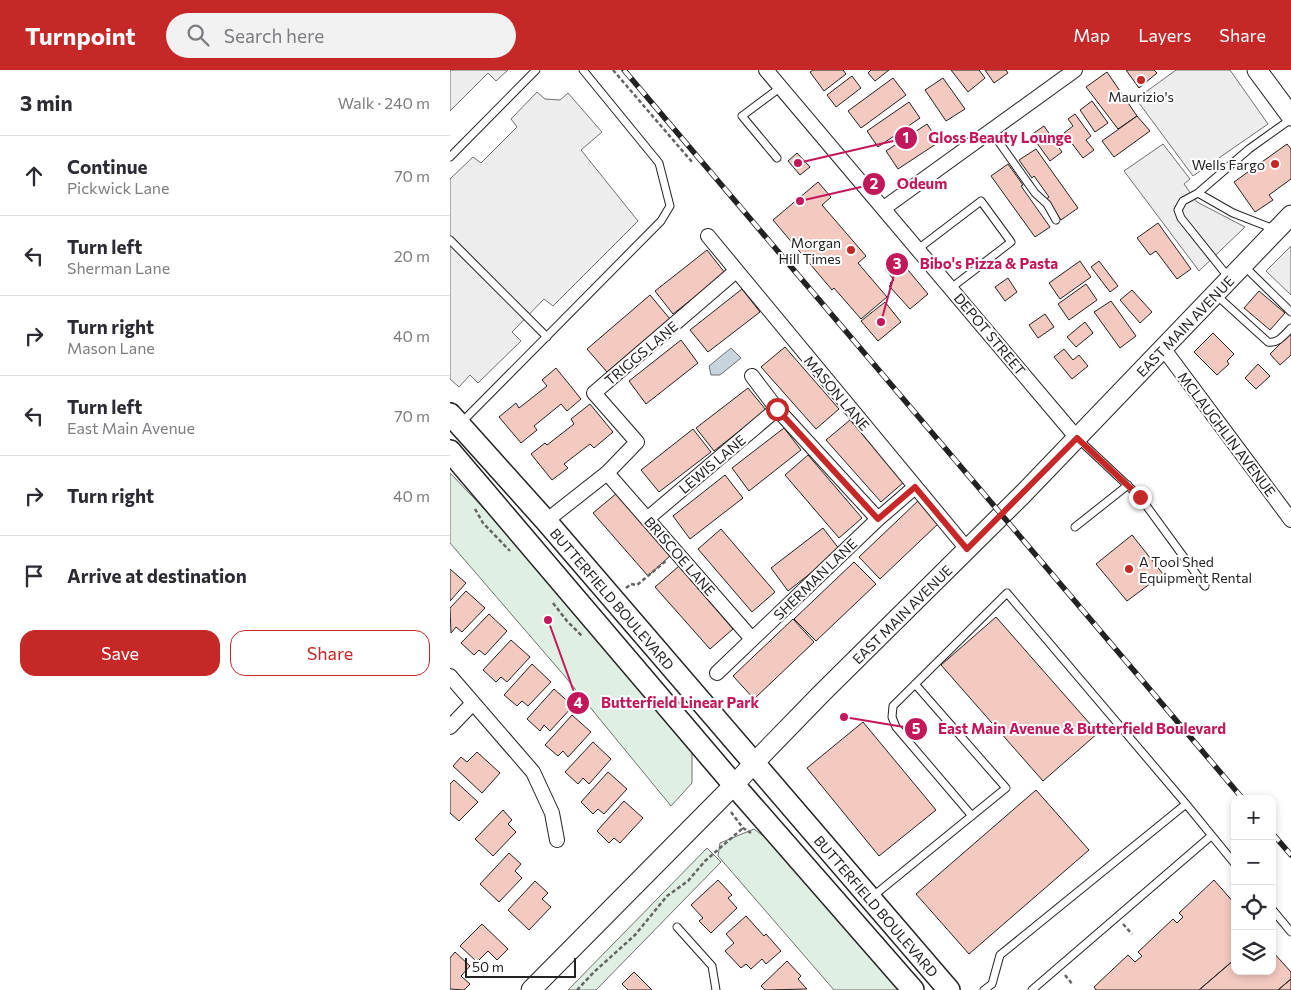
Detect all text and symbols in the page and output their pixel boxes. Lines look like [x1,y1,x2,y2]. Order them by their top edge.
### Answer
search box [166,13,516,58]
text: Turnpoint [25,21,136,50]
icon: search [184,21,212,49]
text: Search here [224,24,324,47]
text: Map [1073,24,1110,46]
text: Layers [1138,24,1191,46]
text: Share [1219,24,1266,46]
marker: Maurizio's [1135,74,1147,86]
place label: Maurizio's [1108,88,1174,105]
text: 3 min [20,90,73,115]
text: Walk · 240 m [338,93,430,112]
callout: Gloss Beauty Lounge [893,123,1082,153]
text: 1 [903,128,909,146]
text: Gloss Beauty Lounge [928,128,1072,146]
text: Continue [67,155,147,178]
place label: Wells Fargo [1192,156,1265,173]
marker: Wells Fargo [1269,158,1281,170]
icon: ahead [20,162,48,190]
text: 70 m [394,166,430,185]
callout: Odeum [861,169,957,199]
text: 2 [870,174,878,192]
text: Odeum [897,174,947,192]
text: Pickwick Lane [67,178,169,197]
place label: Morgan Hill Times [779,234,841,267]
text: Turn left [67,235,142,258]
icon: left [20,242,48,270]
marker: Morgan Hill Times [845,244,857,256]
text: 20 m [394,246,430,265]
callout: Bibo's Pizza & Pasta [885,249,1068,279]
text: 3 [893,254,902,272]
text: Bibo's Pizza & Pasta [920,254,1058,272]
text: Sherman Lane [67,258,170,277]
street label: EAST MAIN AVENUE [1132,272,1237,380]
street label: DEPOT STREET [951,289,1029,379]
text: Turn right [67,315,154,338]
street label: TRIGGS LANE [601,317,681,389]
icon: right [20,322,48,350]
text: 40 m [393,326,430,345]
text: Mason Lane [67,338,155,357]
street label: MASON LANE [801,352,873,434]
street label: MCLAUGHLIN AVENUE [1175,368,1279,500]
text: Turn left [67,395,142,418]
route start [766,398,789,421]
icon: left [20,402,48,430]
text: 70 m [394,406,430,425]
text: East Main Avenue [67,418,195,437]
street label: LEWIS LANE [675,431,749,497]
icon: right [20,482,48,510]
text: Turn right [67,484,154,507]
text: 40 m [393,486,430,505]
route end [1129,486,1152,509]
street label: BRISCOE LANE [641,513,719,599]
street label: BUTTERFIELD BOULEVARD [547,524,678,673]
street label: SHERMAN LANE [770,535,860,623]
place label: A Tool Shed Equipment Rental [1139,553,1252,586]
street label: EAST MAIN AVENUE [848,561,955,667]
icon: arrive [20,562,48,590]
marker: A Tool Shed Equipment Rental [1123,563,1135,575]
text: Arrive at destination [67,564,247,587]
button: Save [20,630,220,676]
button: Share [230,630,430,676]
callout: Butterfield Linear Park [566,688,769,718]
text: 4 [573,693,583,711]
text: Butterfield Linear Park [601,693,759,711]
callout: East Main Avenue & Butterfield Boulevard [903,714,1236,744]
text: 5 [912,719,921,737]
text: East Main Avenue & Butterfield Boulevard [938,719,1226,737]
map controls [1231,795,1276,975]
button: + [1231,795,1276,840]
street label: BUTTERFIELD BOULEVARD [811,831,942,980]
button: − [1231,840,1276,885]
button: locate [1231,885,1276,930]
button: layers [1231,930,1276,975]
scale bar [465,955,576,978]
text: 50 m [472,958,504,975]

